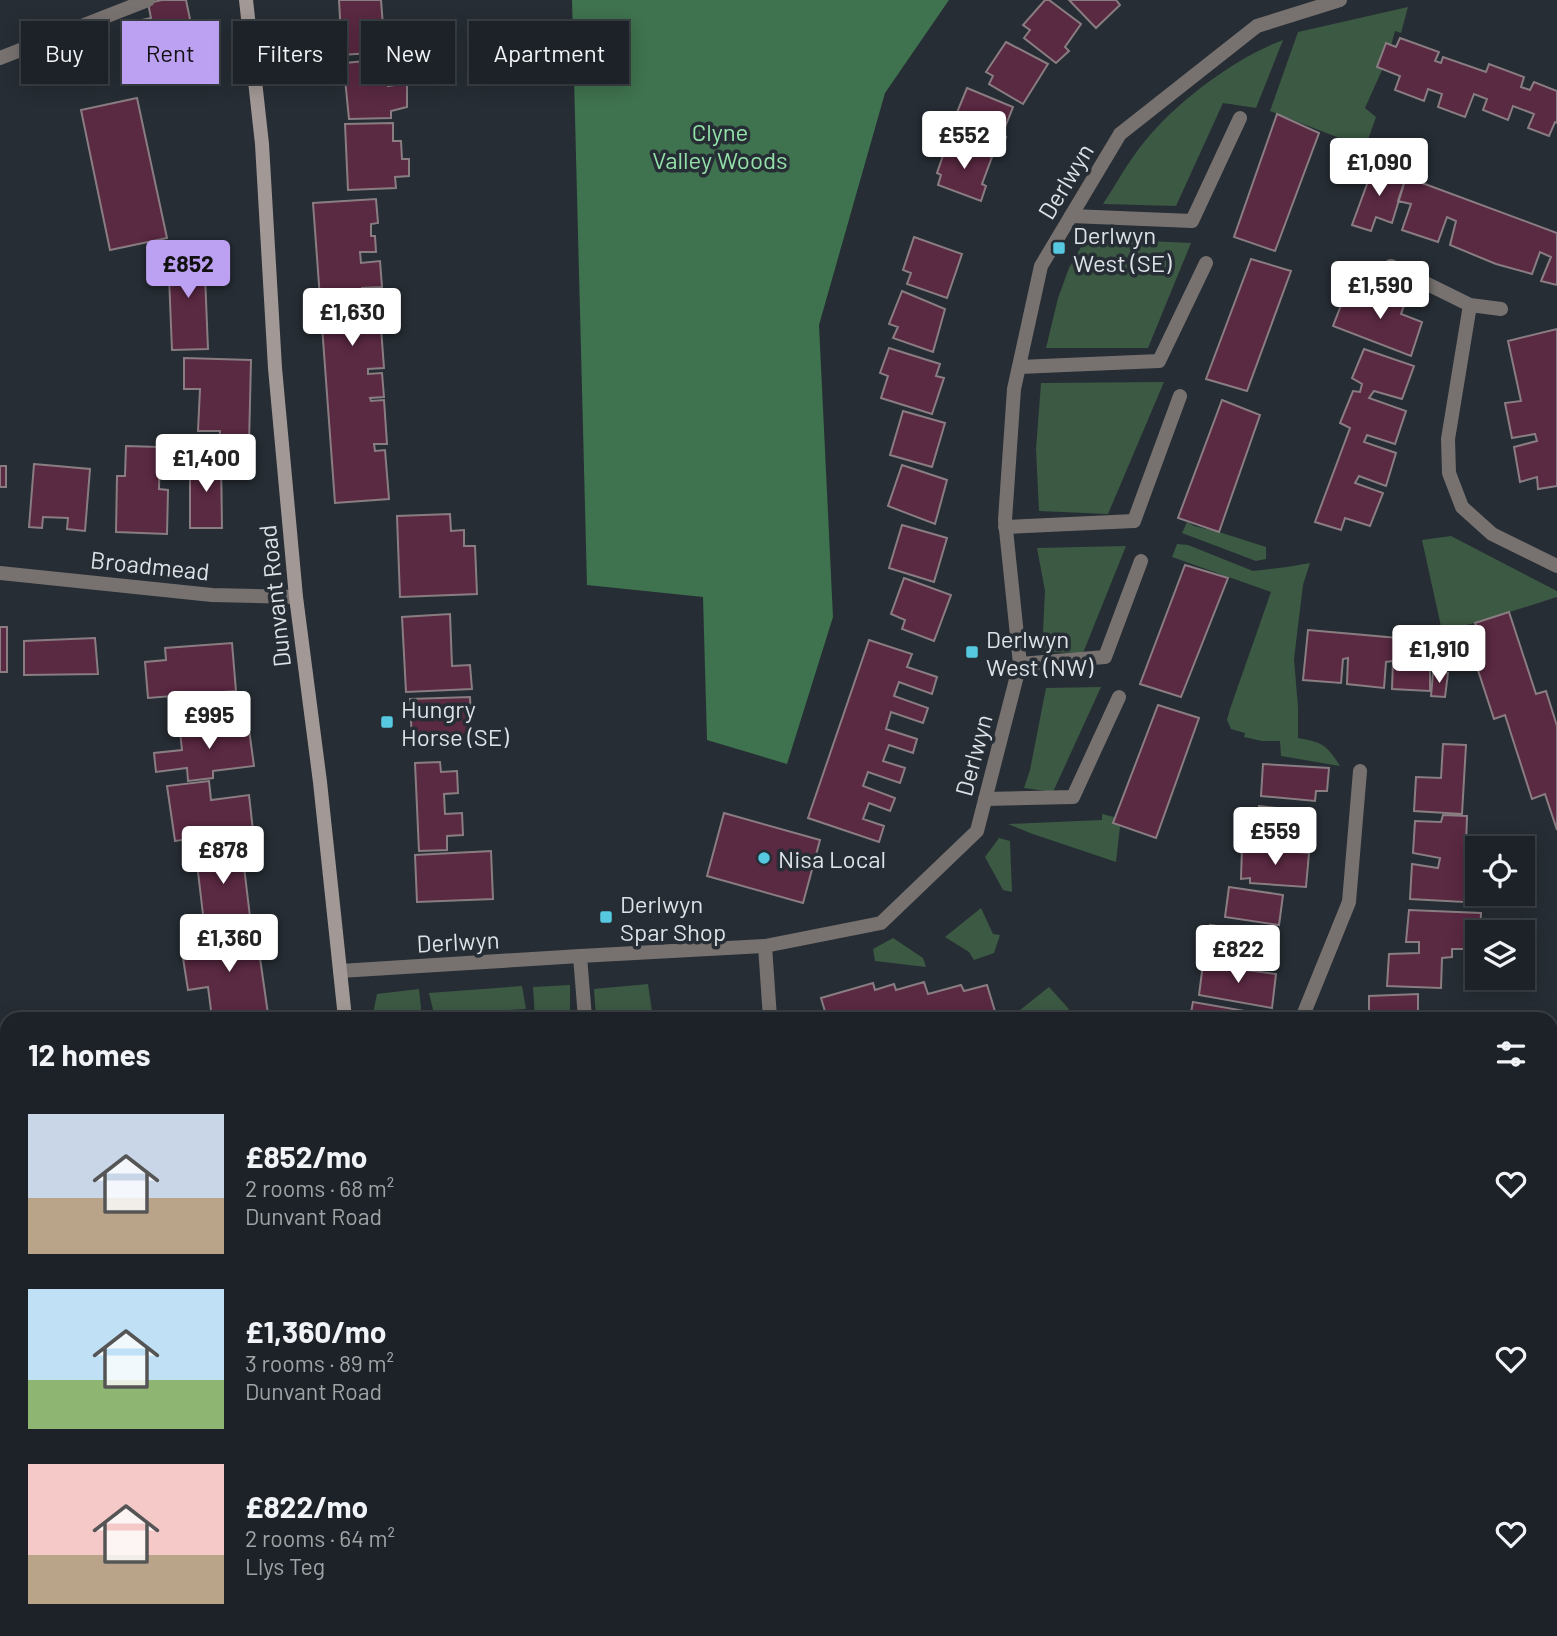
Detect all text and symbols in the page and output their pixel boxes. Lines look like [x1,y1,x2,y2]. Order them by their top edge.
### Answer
chip: Buy [21,21,108,84]
chip: Rent [122,21,219,84]
chip: Filters [233,21,347,84]
chip: New [361,21,455,84]
chip: Apartment [469,21,629,84]
pin: £552 [923,111,1005,171]
park label: Clyne Valley Woods [652,117,788,174]
text: £552 [938,120,990,148]
street label: Derlwyn [1031,138,1099,224]
pin: £1,090 [1322,138,1436,198]
text: £1,090 [1346,147,1412,175]
place label: Derlwyn West (SE) [1073,220,1172,277]
pin: £852 [147,240,229,300]
marker: Derlwyn West (SE) [1051,240,1067,256]
text: £852 [162,249,214,277]
pin: £1,590 [1323,262,1437,321]
text: £1,590 [1347,270,1413,298]
pin: £1,630 [295,288,409,348]
text: £1,630 [319,297,385,325]
pin: £1,400 [149,434,263,494]
text: £1,400 [172,443,240,471]
street label: Dunvant Road [252,523,296,669]
street label: Broadmead [89,544,211,586]
place label: Derlwyn West (NW) [986,624,1094,681]
pin: £1,910 [1382,626,1496,685]
text: £1,910 [1408,634,1470,662]
marker: Derlwyn West (NW) [964,644,980,660]
pin: £995 [168,692,250,751]
place label: Hungry Horse (SE) [401,694,509,751]
text: £995 [184,700,234,728]
street label: Derlwyn [948,711,998,799]
marker: Hungry Horse (SE) [379,714,395,730]
pin: £559 [1234,808,1316,867]
text: £559 [1249,816,1301,844]
pin: £878 [182,826,264,886]
text: £878 [198,835,248,863]
map controls [1465,836,1535,990]
button: locate [1465,836,1535,906]
place label: Nisa Local [778,844,886,873]
marker: Nisa Local [756,850,772,866]
place label: Derlwyn Spar Shop [620,889,726,946]
marker: Derlwyn Spar Shop [598,909,614,925]
pin: £1,360 [172,914,286,974]
button: layers [1465,920,1535,990]
text: £1,360 [196,923,262,951]
street label: Derlwyn [416,924,500,958]
pin: £822 [1197,926,1279,985]
text: £822 [1212,934,1264,962]
icon: filters [1492,1035,1530,1073]
text: 12 homes [28,1036,151,1072]
text: £852/mo [245,1138,368,1174]
icon: home [84,1142,168,1226]
icon: heart [1492,1165,1530,1203]
text: 2 rooms · 68 m² [245,1174,394,1202]
text: Dunvant Road [245,1202,382,1230]
text: £1,360/mo [245,1313,386,1349]
icon: home [84,1317,168,1401]
icon: heart [1492,1340,1530,1378]
text: 3 rooms · 89 m² [245,1349,394,1377]
text: Dunvant Road [245,1377,382,1405]
text: £822/mo [245,1488,368,1524]
icon: home [84,1492,168,1576]
icon: heart [1492,1515,1530,1553]
text: 2 rooms · 64 m² [245,1524,395,1552]
text: Llys Teg [245,1552,325,1580]

